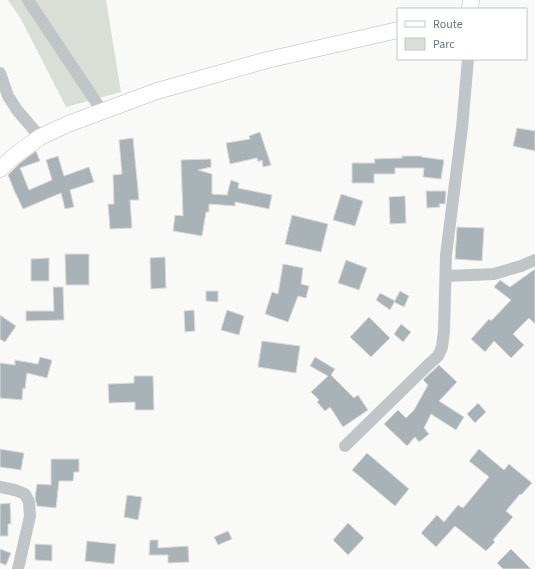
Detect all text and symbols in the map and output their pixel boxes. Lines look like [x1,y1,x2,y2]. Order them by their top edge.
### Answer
legend [397,8,527,60]
text: Route [433,16,463,33]
text: Parc [433,36,455,53]

